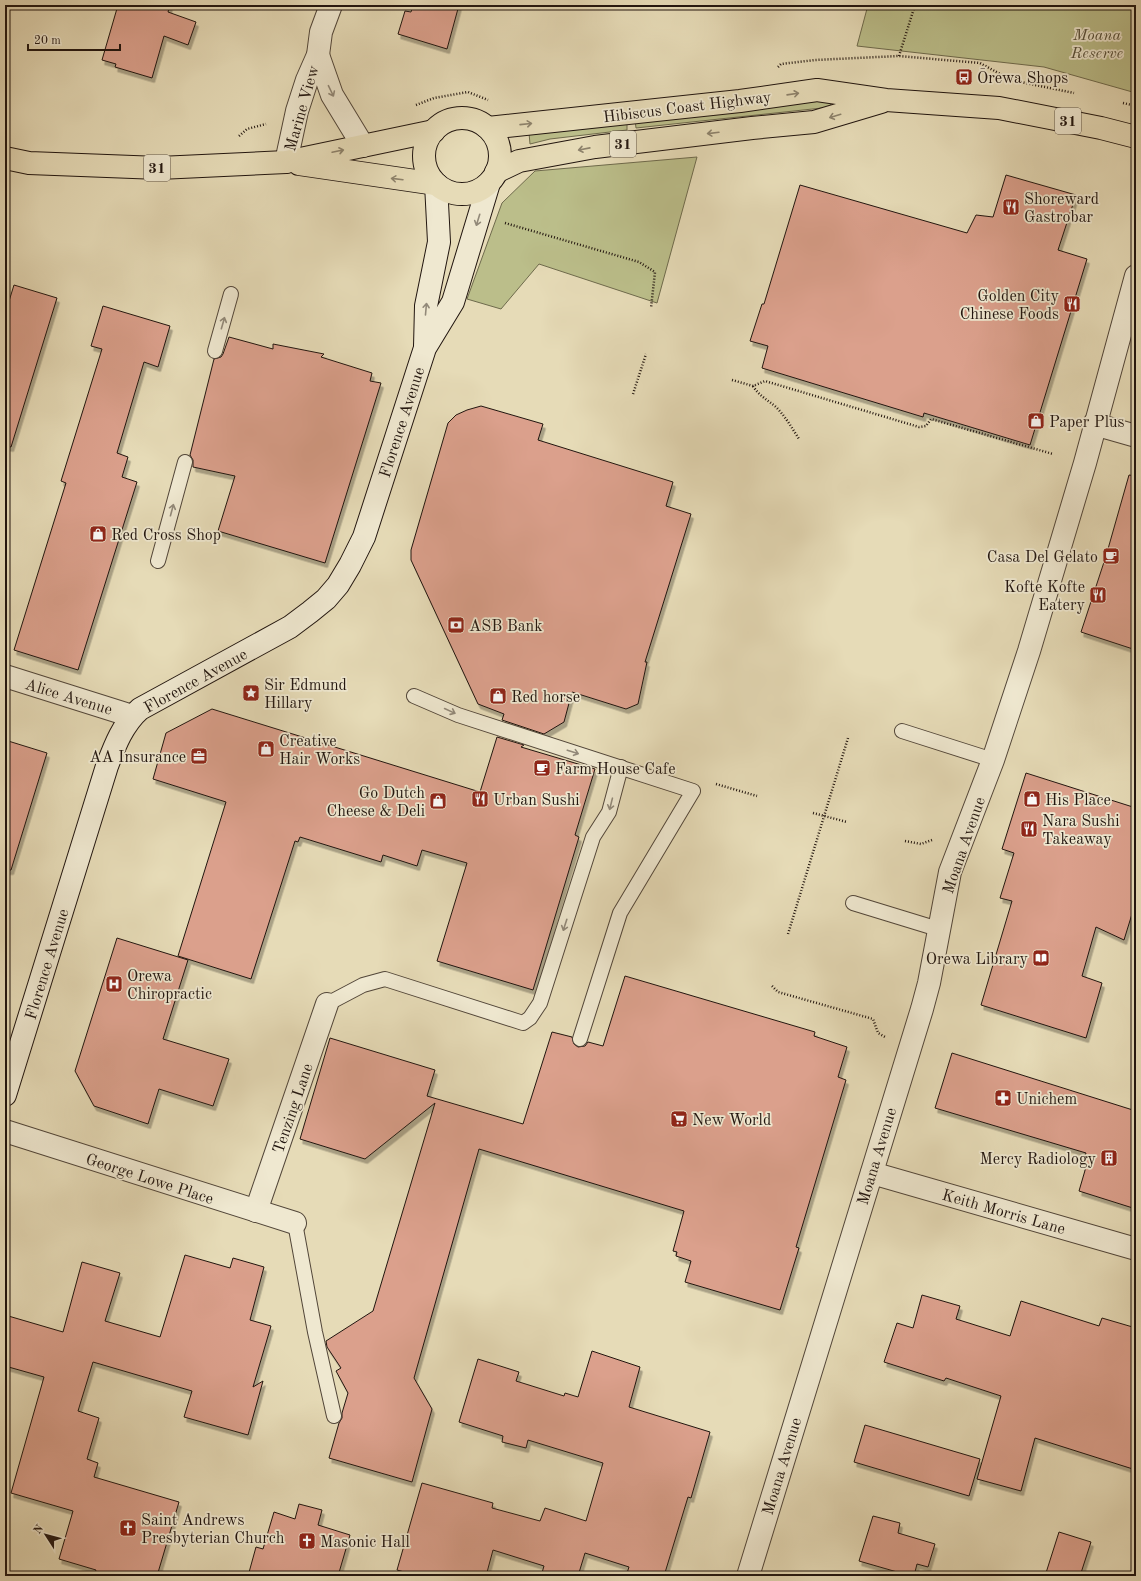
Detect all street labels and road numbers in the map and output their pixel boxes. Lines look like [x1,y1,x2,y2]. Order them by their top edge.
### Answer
street label: Marine View [283,63,323,153]
street label: Hibiscus Coast Highway [602,90,773,126]
road number: 31 [1055,108,1081,134]
road number: 31 [610,131,636,157]
road number: 31 [144,155,170,181]
street label: Florence Avenue [377,365,428,480]
street label: Florence Avenue [142,647,250,717]
street label: Alice Avenue [23,677,114,719]
street label: Moana Avenue [941,795,989,896]
street label: Florence Avenue [23,907,72,1022]
street label: Tenzing Lane [271,1062,317,1156]
street label: Moana Avenue [855,1106,900,1207]
street label: George Lowe Place [84,1152,215,1208]
street label: Keith Morris Lane [940,1188,1067,1238]
street label: Moana Avenue [760,1416,805,1517]

